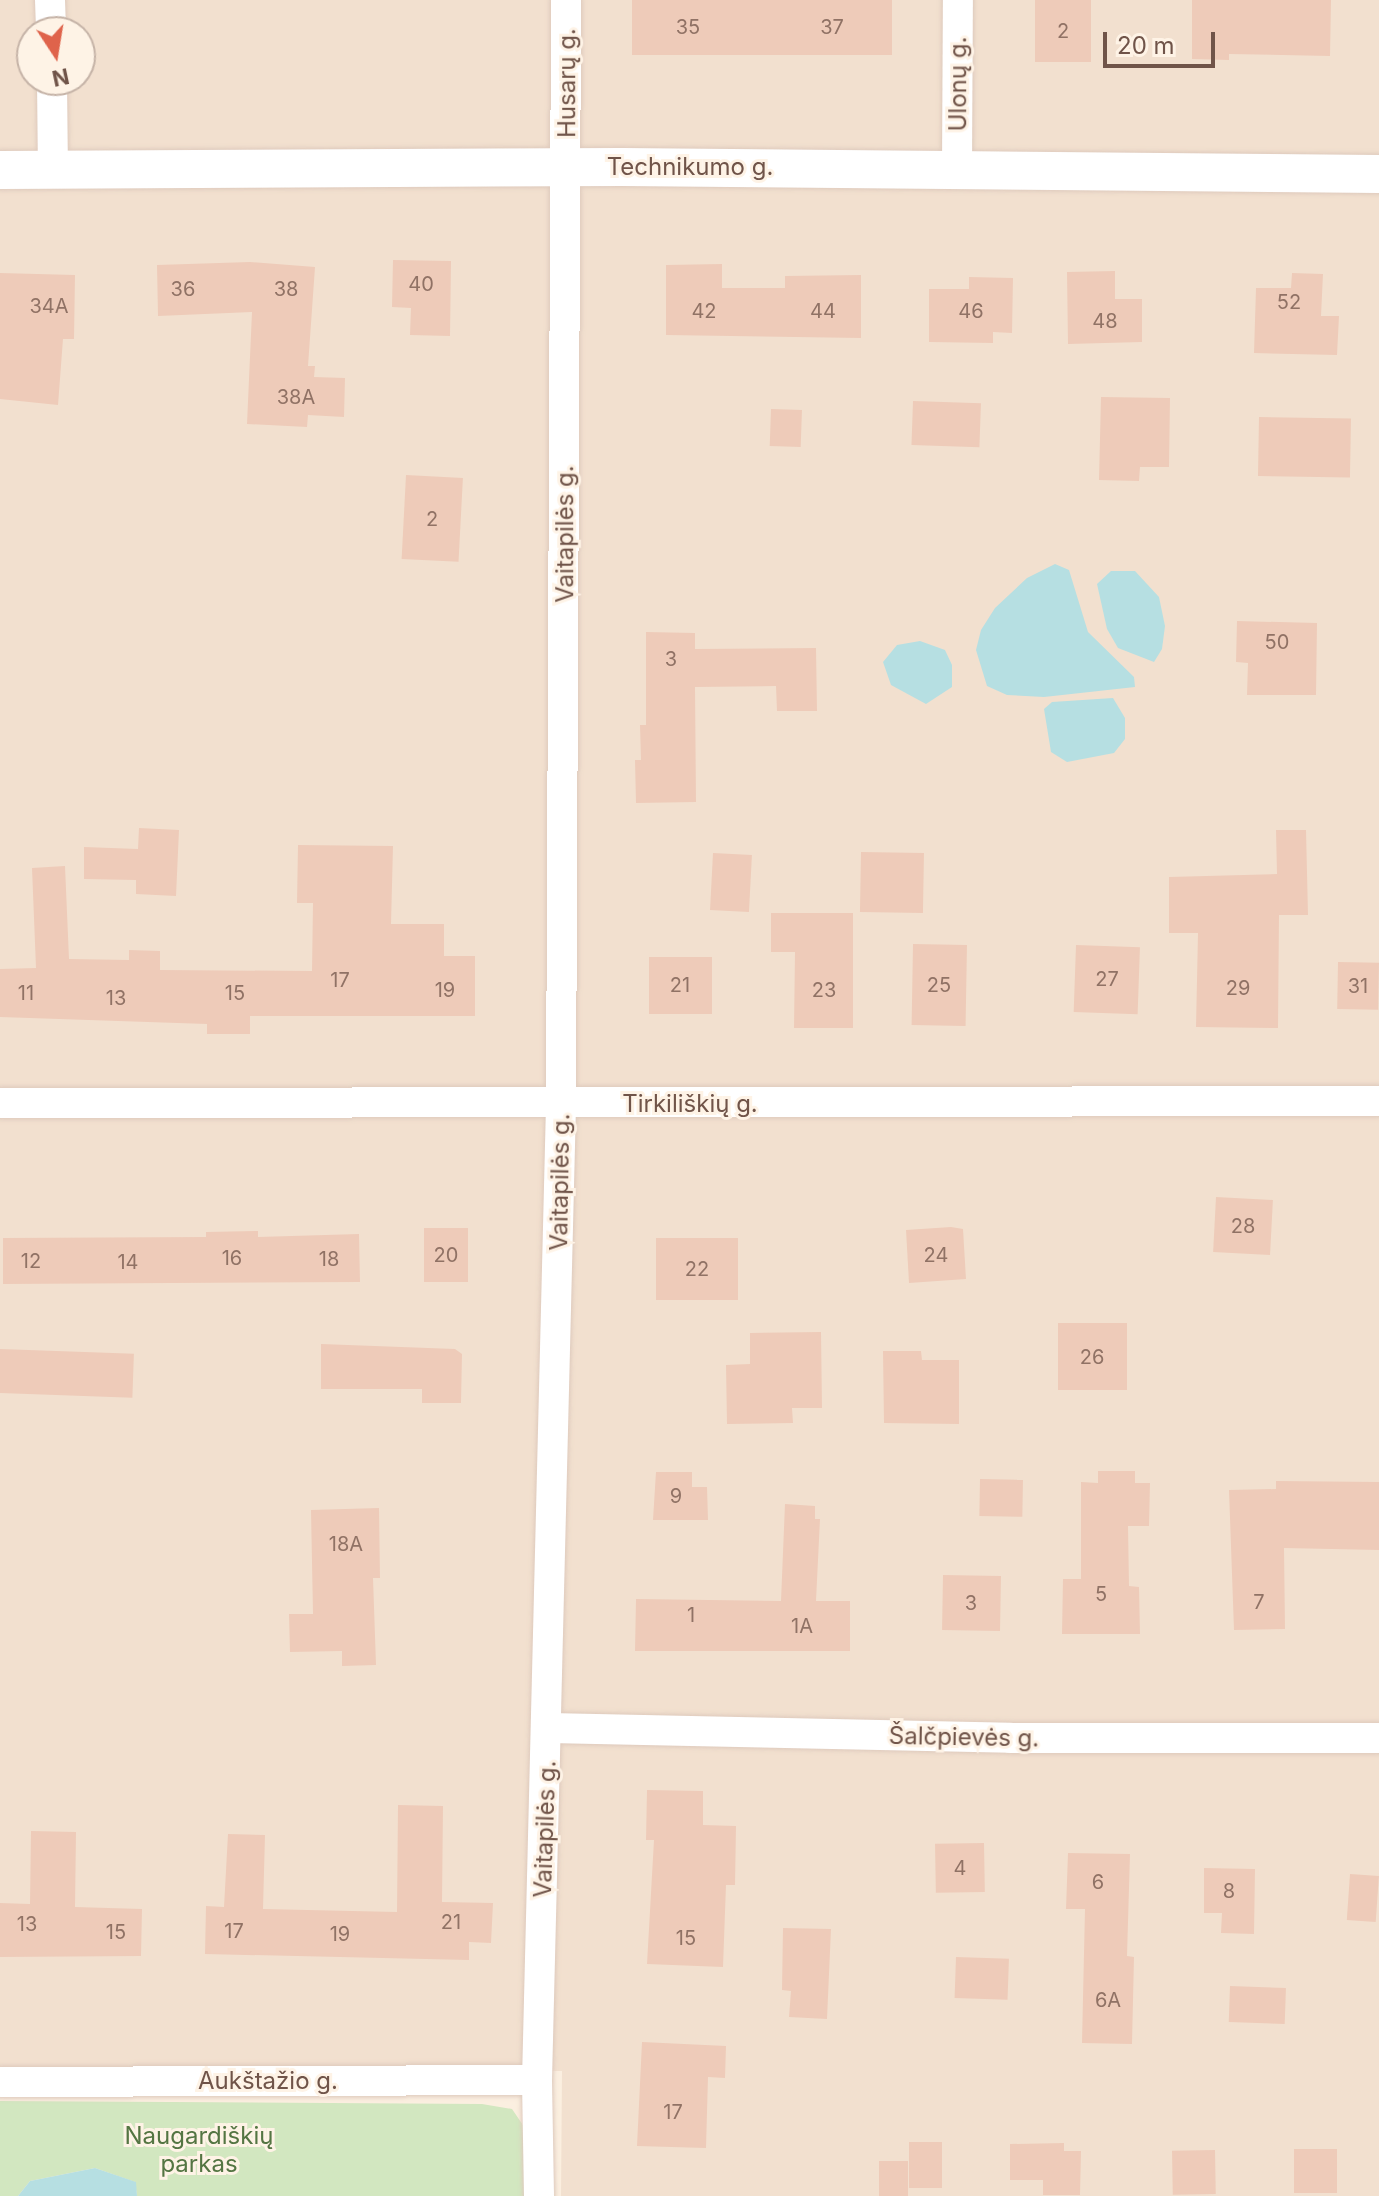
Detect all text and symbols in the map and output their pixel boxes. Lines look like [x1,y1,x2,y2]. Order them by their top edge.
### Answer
house number: 35 [676,15,700,39]
house number: 37 [820,15,844,39]
north arrow [16,16,96,96]
scale bar [1107,16,1219,66]
house number: 2 [1057,19,1069,43]
street label: Husarų g. [553,28,581,138]
text: 20 m [1117,31,1175,60]
street label: Ulonų g. [944,37,972,131]
text: N [50,63,71,92]
street label: Technikumo g. [607,153,773,181]
house number: 40 [408,272,434,296]
house number: 36 [171,277,195,301]
house number: 38 [274,277,298,301]
house number: 52 [1277,290,1301,314]
house number: 34A [29,294,69,318]
house number: 42 [691,299,717,323]
house number: 44 [810,299,836,323]
house number: 46 [958,299,984,323]
house number: 48 [1092,309,1118,333]
house number: 38A [277,385,315,409]
street label: Vaitapilės g. [551,465,579,603]
house number: 2 [426,507,438,531]
house number: 50 [1265,630,1289,654]
house number: 3 [665,647,677,671]
house number: 27 [1095,967,1119,991]
house number: 17 [330,968,350,992]
house number: 21 [670,973,690,997]
house number: 25 [927,973,951,997]
house number: 31 [1348,974,1368,998]
house number: 29 [1226,976,1250,1000]
house number: 19 [435,978,455,1002]
house number: 23 [812,978,836,1002]
house number: 11 [18,981,34,1005]
house number: 15 [225,981,245,1005]
house number: 13 [106,986,126,1010]
street label: Tirkiliškių g. [622,1090,758,1118]
street label: Vaitapilės g. [544,1113,576,1251]
house number: 28 [1231,1214,1255,1238]
house number: 20 [434,1243,458,1267]
house number: 24 [924,1243,948,1267]
house number: 16 [222,1246,242,1270]
house number: 18 [319,1247,339,1271]
house number: 12 [21,1249,41,1273]
house number: 14 [117,1250,139,1274]
house number: 22 [685,1257,709,1281]
house number: 26 [1080,1345,1104,1369]
house number: 9 [670,1484,682,1508]
house number: 18A [329,1532,363,1556]
house number: 5 [1095,1582,1107,1606]
house number: 7 [1253,1590,1265,1614]
house number: 3 [965,1591,977,1615]
house number: 1 [687,1603,695,1627]
house number: 1A [791,1614,813,1638]
street label: Šalčpievės g. [889,1721,1039,1753]
street label: Vaitapilės g. [528,1760,562,1898]
house number: 4 [954,1856,966,1880]
house number: 6 [1092,1870,1104,1894]
house number: 8 [1223,1879,1235,1903]
house number: 21 [441,1910,461,1934]
house number: 13 [17,1912,37,1936]
house number: 17 [224,1919,244,1943]
house number: 15 [106,1920,126,1944]
house number: 19 [330,1922,350,1946]
house number: 15 [676,1926,696,1950]
house number: 6A [1095,1988,1121,2012]
street label: Aukštažio g. [198,2067,338,2095]
house number: 17 [663,2100,683,2124]
park label: Naugardiškių parkas [125,2122,273,2178]

